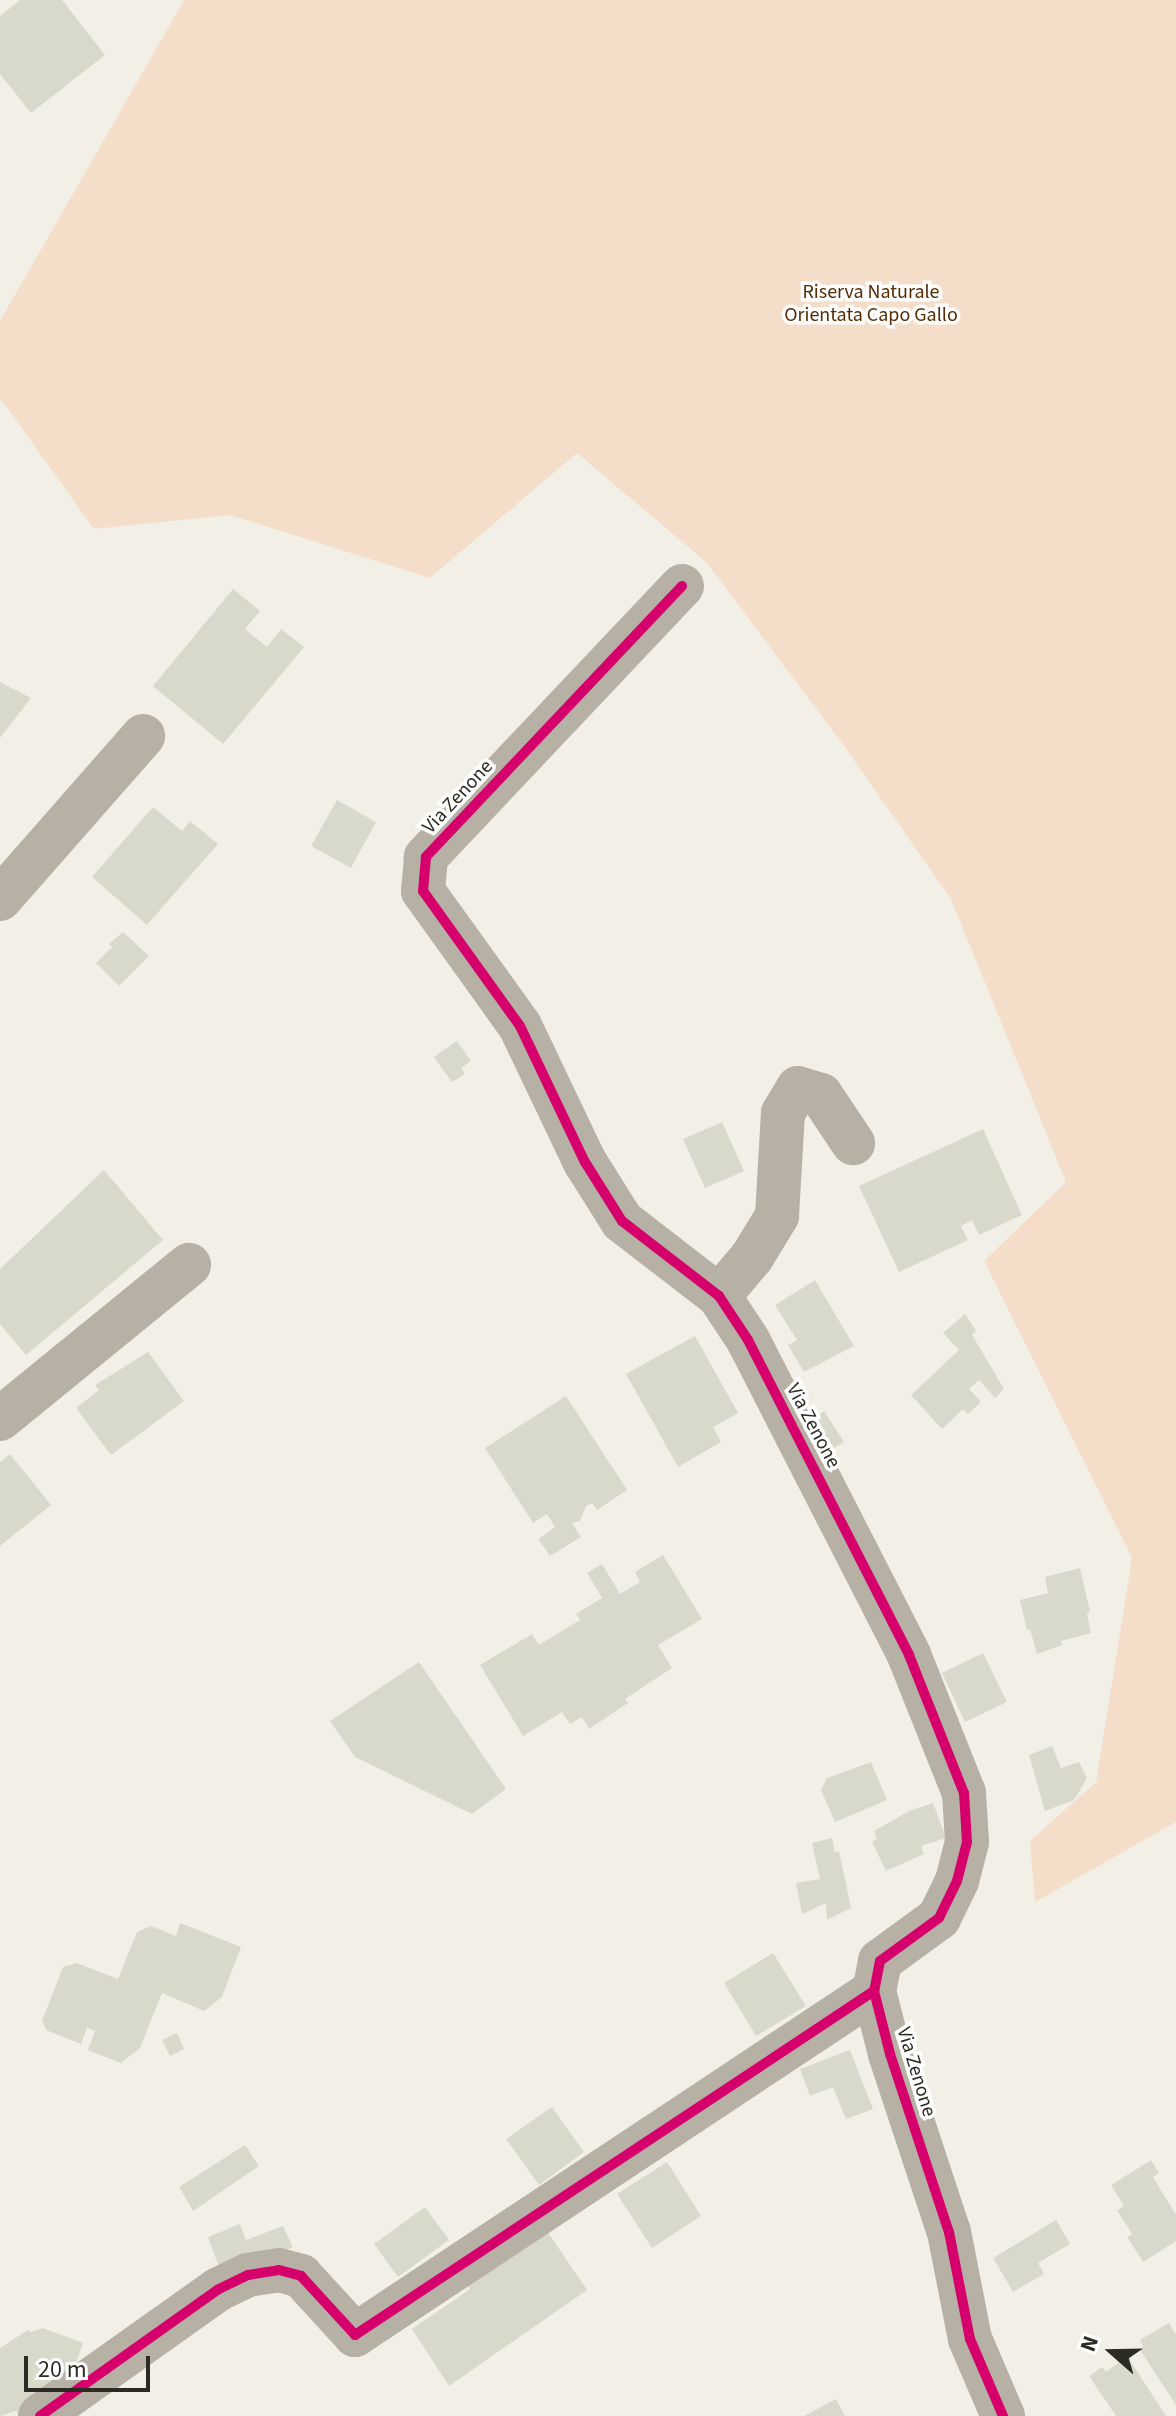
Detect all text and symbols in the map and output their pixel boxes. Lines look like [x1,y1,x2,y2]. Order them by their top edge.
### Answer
park label: Riserva Naturale Orientata Capo Gallo [784,280,958,327]
street label: Via Zenone [418,755,498,839]
street label: Via Zenone [781,1380,845,1472]
street label: Via Zenone [891,2024,941,2120]
north arrow [1072,2312,1152,2392]
text: N [1072,2331,1107,2356]
scale bar [28,2340,154,2390]
text: 20 m [38,2352,87,2387]

